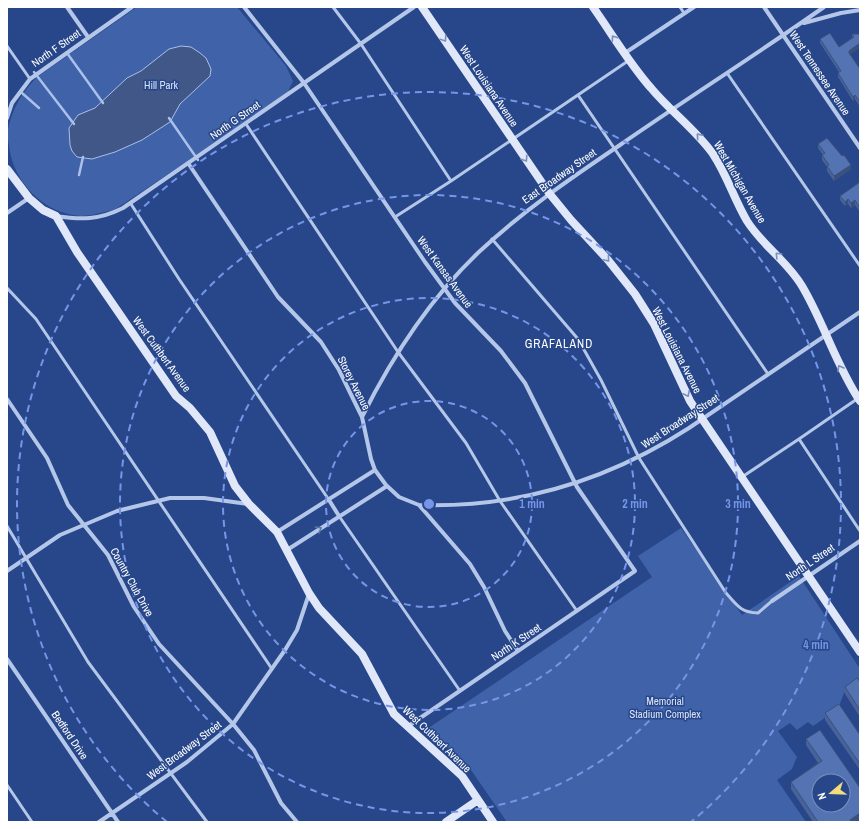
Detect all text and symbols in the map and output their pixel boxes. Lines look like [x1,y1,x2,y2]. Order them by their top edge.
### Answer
street label: North F Street [29,26,84,70]
street label: West Tennessee Avenue [787,28,853,118]
one-way arrow [439,35,447,42]
one-way arrow [611,35,619,42]
street label: West Louisiana Avenue [457,43,521,129]
park label: Hill Park [144,78,179,92]
street label: North G Street [207,97,263,142]
one-way arrow [696,133,703,141]
street label: West Michigan Avenue [711,138,769,226]
street label: East Broadway Street [519,145,599,207]
one-way arrow [520,154,527,161]
street label: West Kansas Avenue [414,233,476,311]
one-way arrow [775,252,782,260]
one-way arrow [603,254,610,262]
street label: West Louisiana Avenue [649,305,705,395]
street label: West Cuthbert Avenue [130,313,194,395]
district label: GRAFALAND [525,336,593,352]
street label: Storey Avenue [334,354,374,412]
one-way arrow [837,365,845,372]
street label: West Broadway Street [639,390,722,451]
one-way arrow [682,390,690,397]
text: 1 min [519,496,545,512]
text: 2 min [622,496,648,512]
text: 3 min [725,496,751,512]
centre of rings [422,497,436,511]
one-way arrow [315,526,322,534]
street label: North L Street [783,540,837,583]
street label: Country Club Drive [107,545,157,619]
street label: North K Street [488,620,544,664]
text: 4 min [803,637,829,653]
park label: Memorial Stadium Complex [629,694,701,721]
street label: West Cuthbert Avenue [400,703,474,775]
street label: Bedford Drive [49,708,91,762]
street label: West Broadway Street [144,717,224,783]
north arrow [811,773,851,813]
text: N [814,791,829,802]

